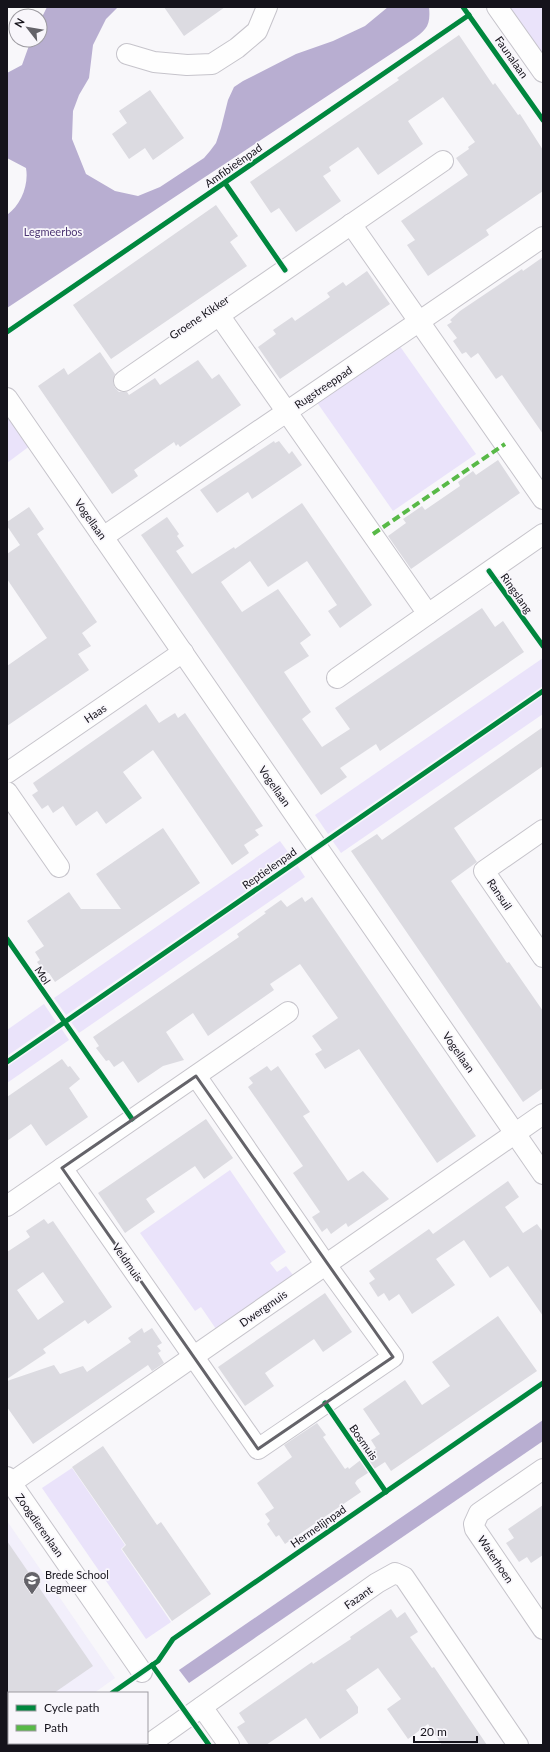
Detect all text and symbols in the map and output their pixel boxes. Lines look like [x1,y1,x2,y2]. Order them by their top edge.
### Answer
north arrow [8,8,48,48]
text: N [11,16,27,30]
street label: Faunalaan [493,33,531,81]
street label: Amfibieënpad [202,140,264,190]
park label: Legmeerbos [24,225,83,238]
street label: Groene Kikker [167,292,231,342]
street label: Rugstreeppad [292,363,354,411]
street label: Vogellaan [72,496,110,542]
street label: Ringslang [498,570,536,616]
street label: Haas [81,701,109,725]
street label: Vogellaan [256,763,294,809]
street label: Reptielenpad [239,845,299,891]
street label: Ransuil [485,876,515,912]
street label: Mol [32,964,54,986]
street label: Vogellaan [440,1029,478,1075]
street label: Veldmuis [110,1240,146,1284]
street label: Dwergmuis [237,1287,289,1329]
street label: Bosmuis [347,1422,381,1463]
street label: Zoogdierenlaan [13,1491,67,1559]
street label: Hermelijnpad [288,1502,348,1550]
street label: Waterhoen [475,1533,517,1585]
place label: Brede School Legmeer [45,1568,109,1594]
school or university icon: Brede School Legmeer [22,1570,42,1595]
street label: Fazant [341,1583,375,1611]
legend [8,1692,148,1744]
text: Cycle path [44,1700,99,1715]
scale bar [414,1718,477,1744]
text: Path [44,1720,68,1735]
text: 20 m [420,1724,447,1739]

